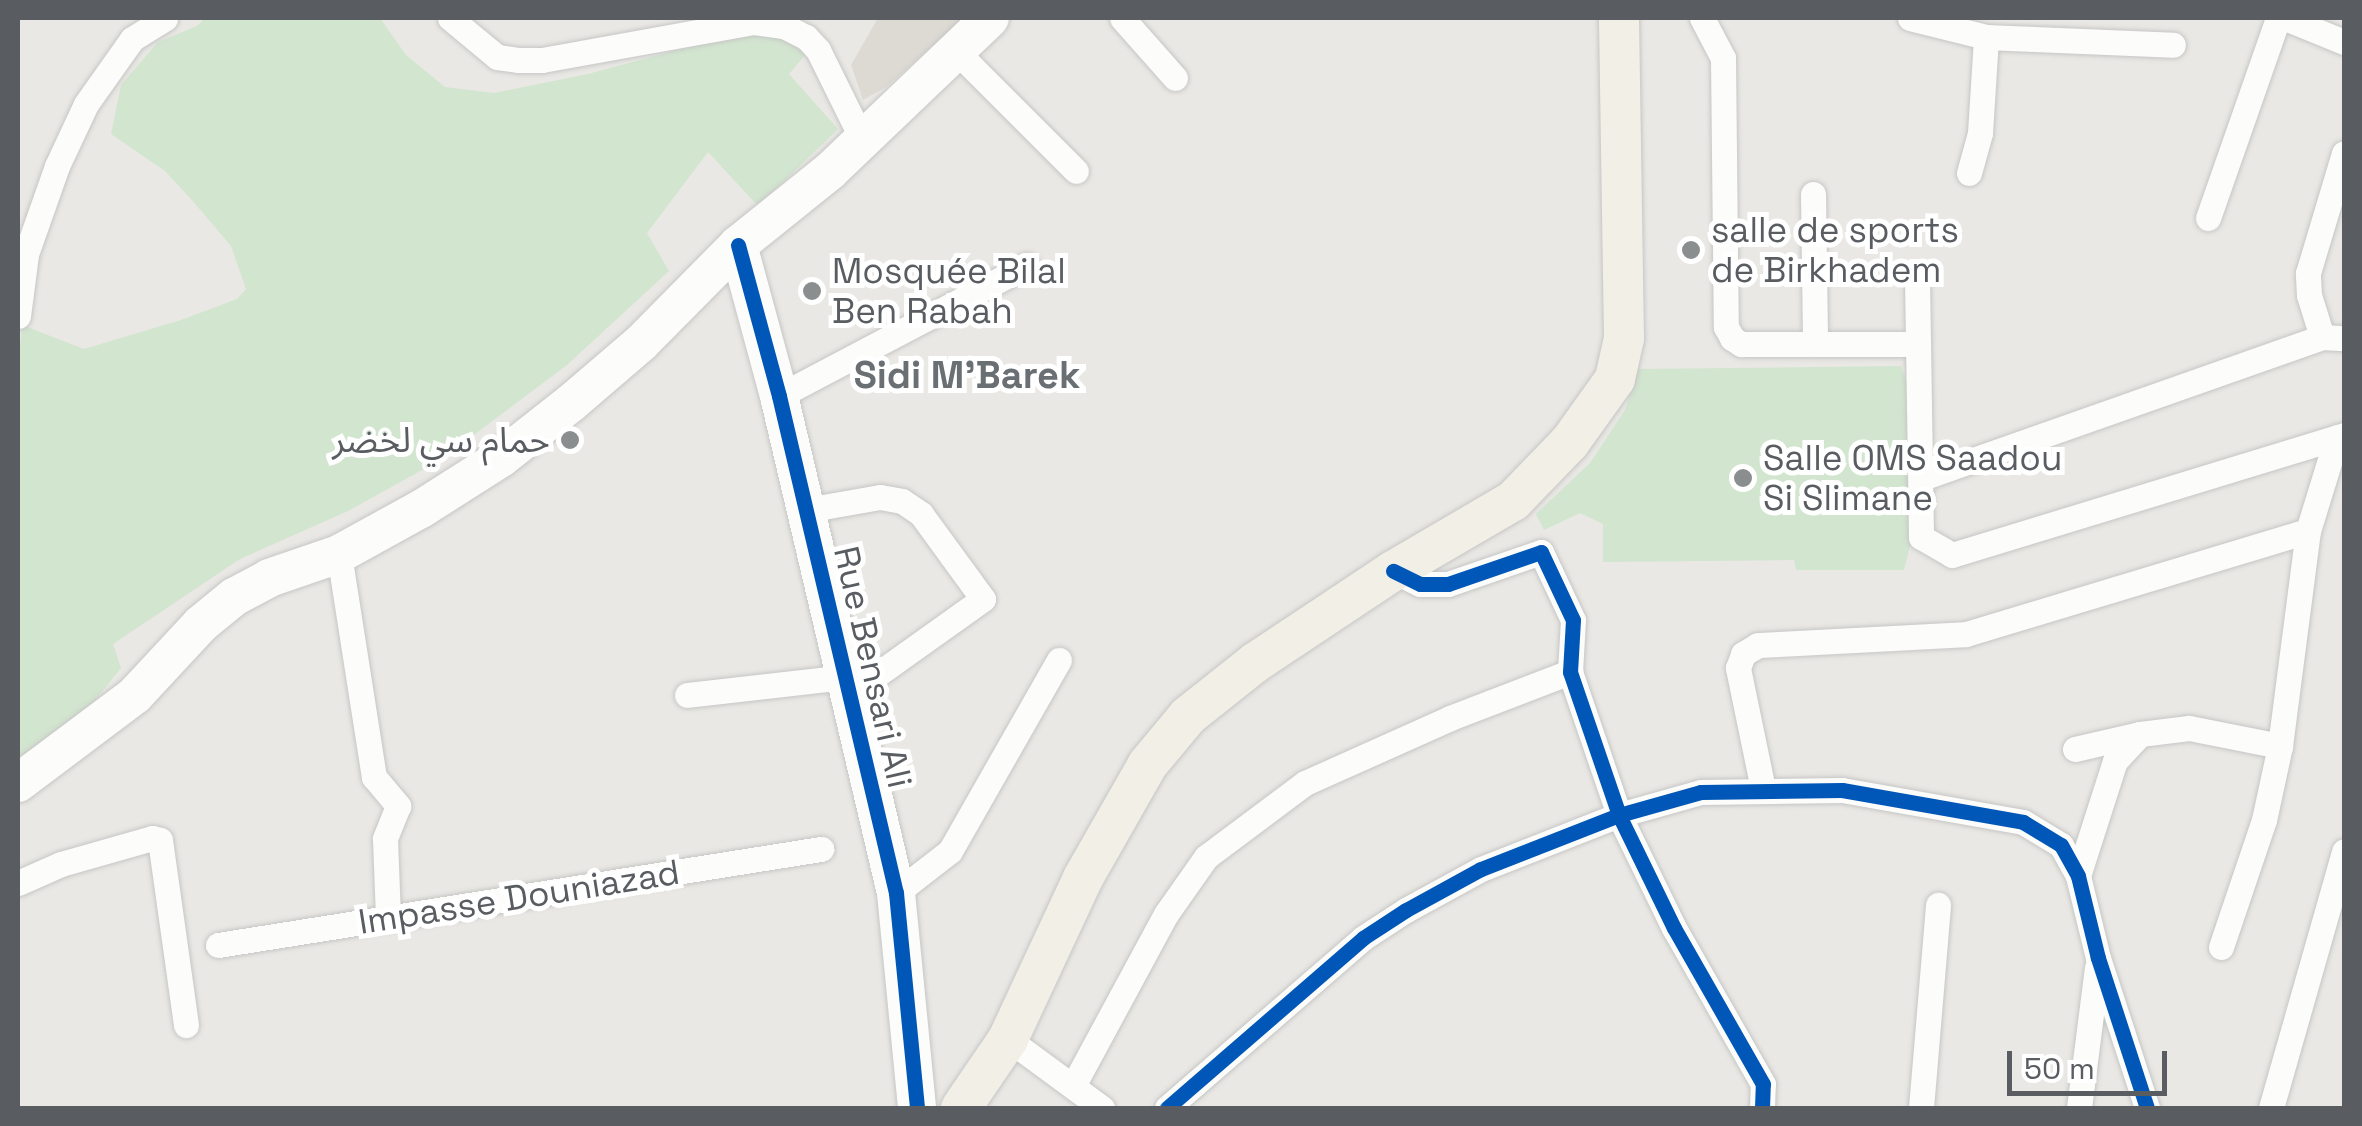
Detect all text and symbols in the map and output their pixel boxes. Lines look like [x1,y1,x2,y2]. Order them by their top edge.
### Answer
place label: salle de sports de Birkhadem [1711,209,1959,291]
marker: salle de sports de Birkhadem [1680,239,1702,261]
place label: Mosquée Bilal Ben Rabah [832,250,1066,332]
marker: Mosquée Bilal Ben Rabah [801,280,823,302]
district label: Sidi M'Barek [854,353,1080,399]
place label: حمام سي لخضر [332,419,550,461]
marker: حمام سي لخضر [559,429,581,451]
place label: Salle OMS Saadou Si Slimane [1763,437,2062,519]
marker: Salle OMS Saadou Si Slimane [1732,467,1754,489]
street label: Rue Bensari Ali [825,542,921,792]
street label: Impasse Douniazad [355,851,683,943]
scale bar [2012,1031,2172,1093]
text: 50 m [2024,1049,2095,1088]

